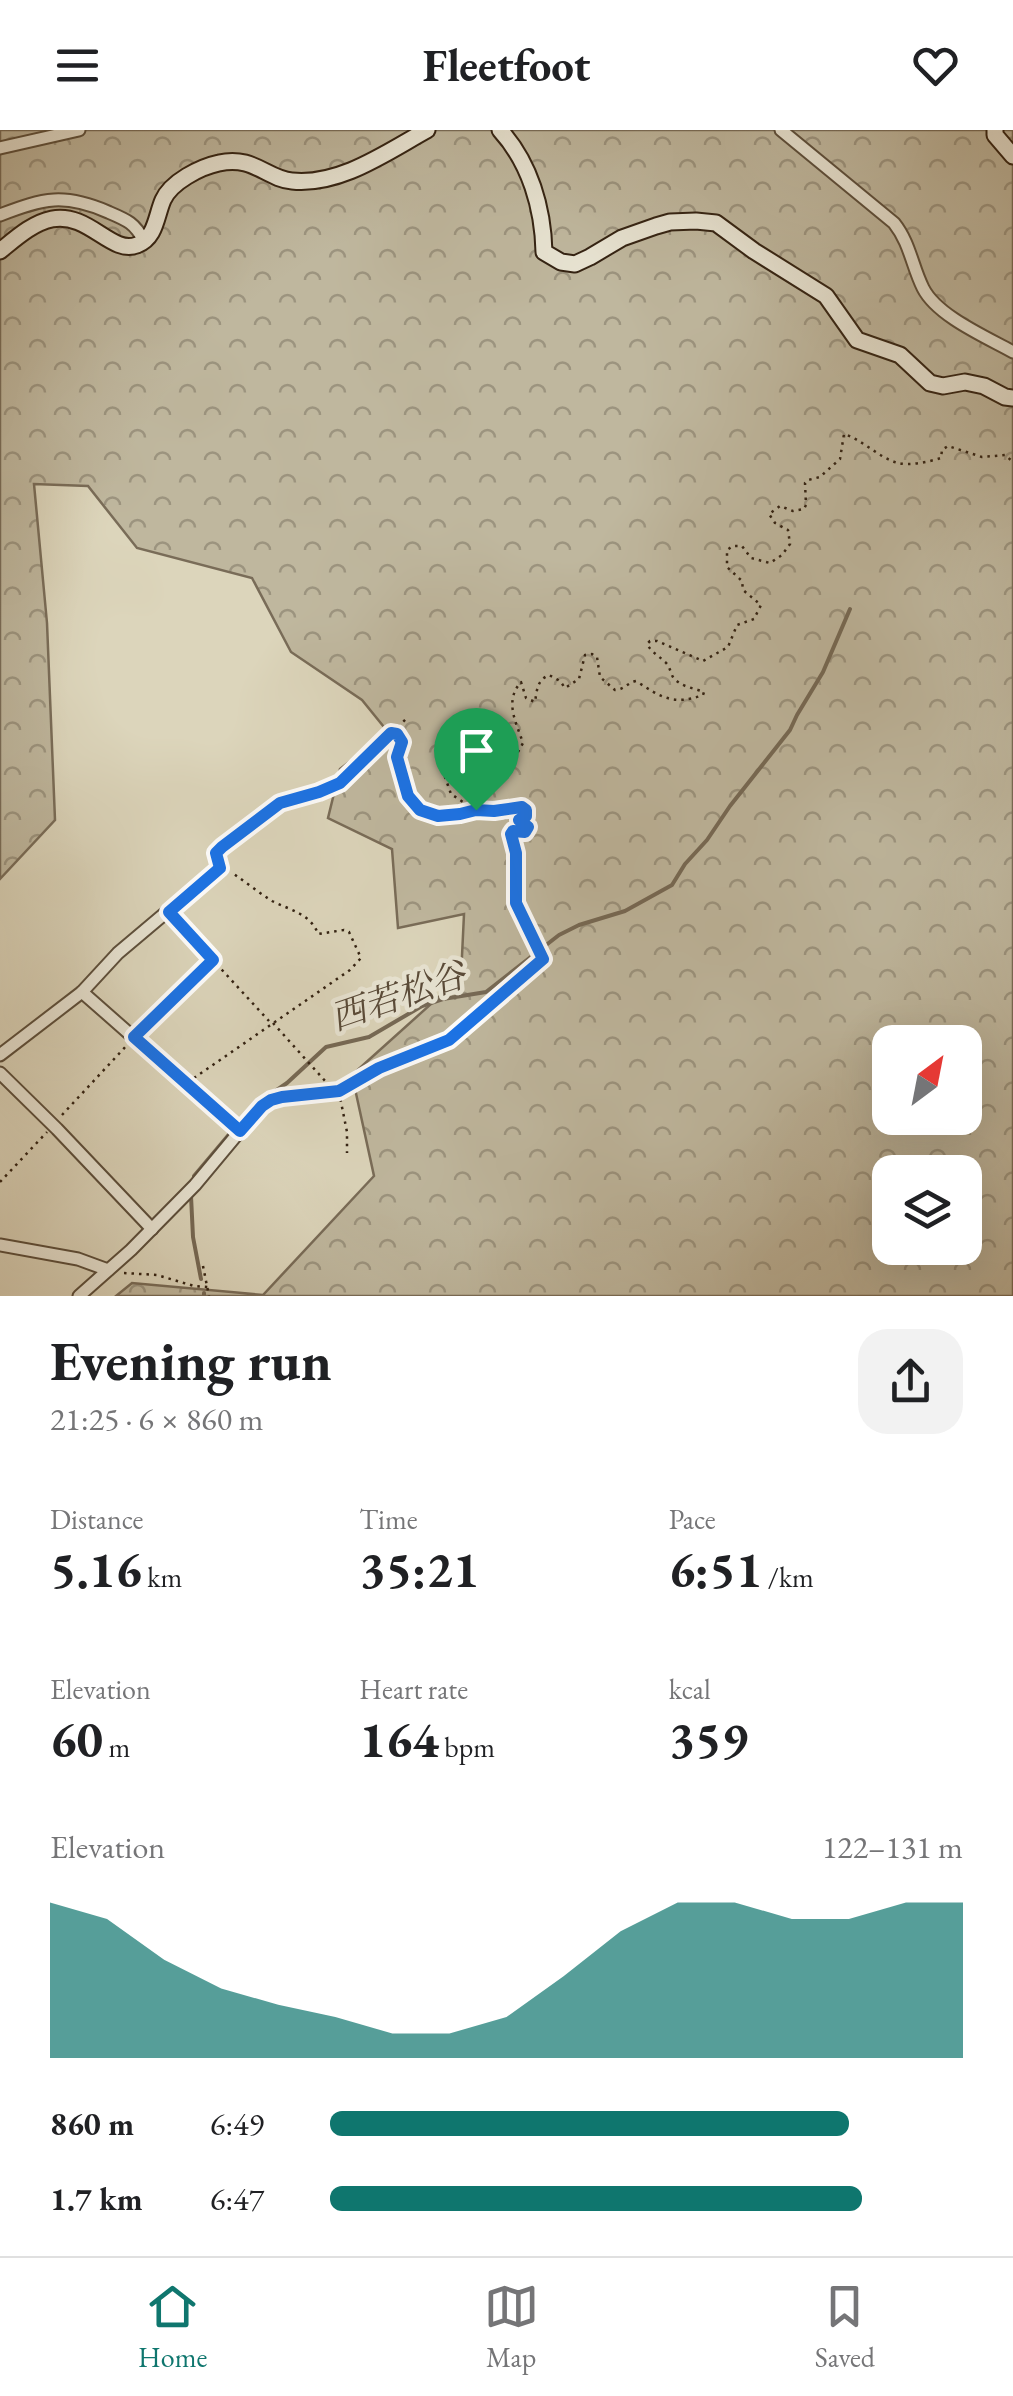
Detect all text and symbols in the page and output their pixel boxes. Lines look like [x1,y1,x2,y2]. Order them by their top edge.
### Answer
text: Fleetfoot [423,36,590,94]
icon: menu [50,38,105,93]
icon: heart [908,38,963,93]
pin [434,708,519,811]
icon: arrive [449,723,504,778]
water label: 西若松谷 [324,951,473,1040]
north arrow [872,1025,982,1135]
map controls [872,1025,982,1265]
button: layers [872,1155,982,1265]
text: Evening run [50,1325,332,1396]
button: share [858,1329,963,1434]
text: 21:25 · 6 × 860 m [50,1398,263,1440]
text: Distance [50,1501,144,1537]
text: Time [359,1501,418,1537]
text: Pace [669,1501,716,1537]
text: 5.16 [50,1537,142,1602]
text: 35:21 [359,1537,479,1602]
text: 6:51 [669,1537,762,1602]
text: km [142,1559,182,1595]
text: /km [762,1559,814,1595]
text: Elevation [50,1671,151,1707]
text: Heart rate [359,1671,468,1707]
text: kcal [669,1671,711,1707]
text: 60 [50,1707,103,1772]
text: 164 [359,1707,439,1772]
text: 359 [669,1707,748,1772]
text: m [103,1729,130,1765]
text: bpm [439,1729,495,1765]
text: Elevation [50,1826,165,1868]
text: 122–131 m [822,1826,963,1868]
text: 860 m [50,2103,134,2145]
text: 6:49 [210,2103,264,2145]
text: 1.7 km [50,2178,143,2220]
text: 6:47 [210,2178,264,2220]
tab: Home [138,2279,207,2375]
tab: Map [484,2279,539,2375]
tab: Saved [815,2279,875,2375]

